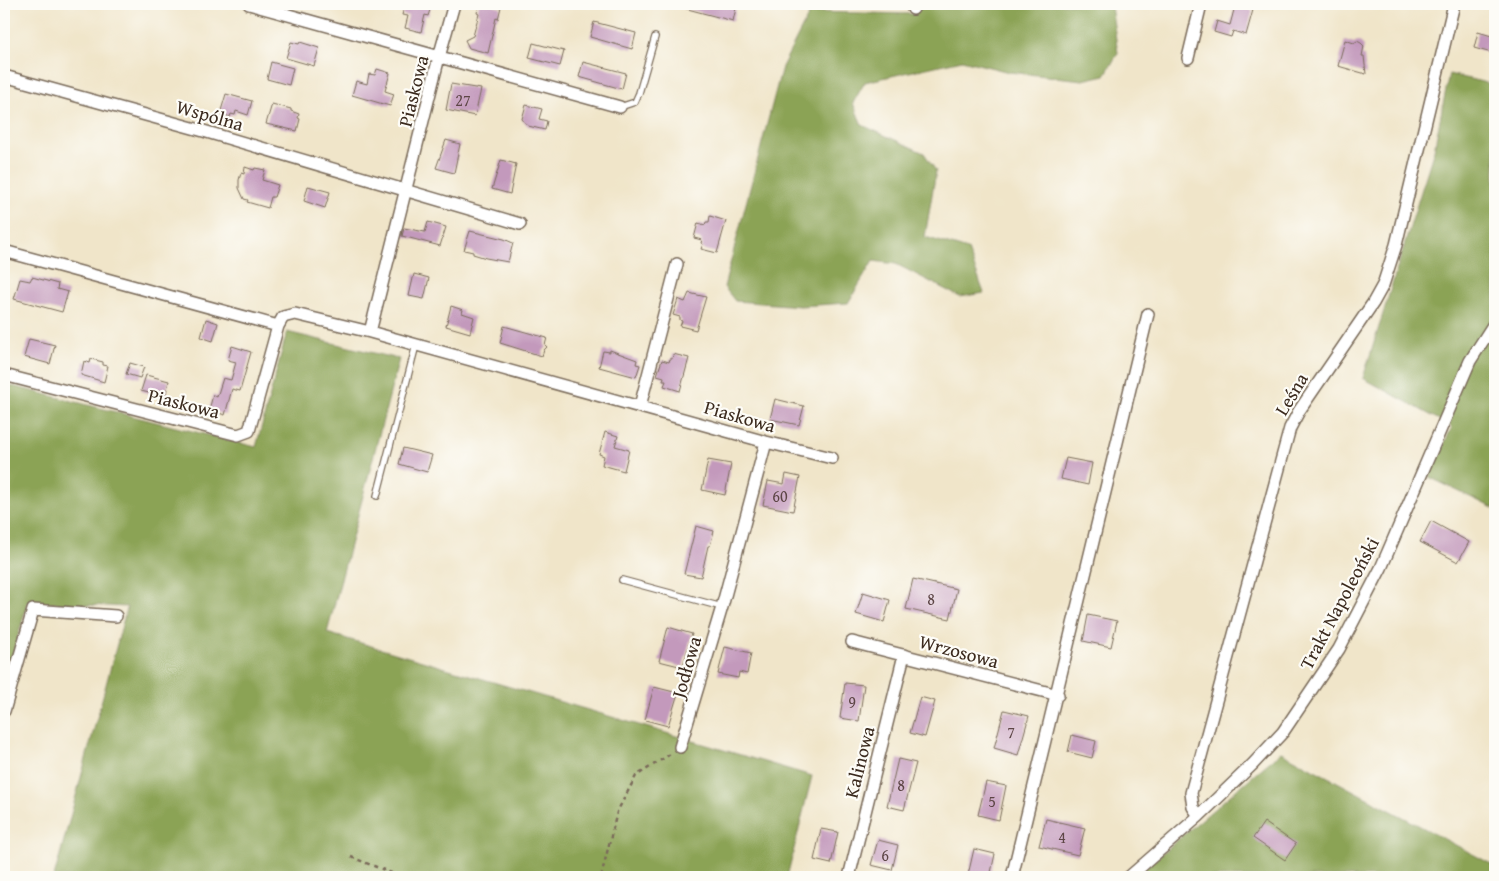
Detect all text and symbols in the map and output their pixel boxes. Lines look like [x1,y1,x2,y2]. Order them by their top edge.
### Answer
street label: Piaskowa [391,52,435,130]
house number: 27 [455,88,471,112]
street label: Wspólna [173,92,247,138]
street label: Leśna [1267,367,1315,421]
street label: Piaskowa [145,381,223,425]
street label: Piaskowa [701,392,779,440]
house number: 60 [772,484,788,508]
street label: Trakt Napoleoński [1292,532,1386,674]
house number: 8 [927,587,935,611]
street label: Wrzosowa [916,627,1002,675]
street label: Jodłowa [663,633,708,703]
house number: 9 [848,690,856,714]
house number: 7 [1007,720,1015,744]
street label: Kalinowa [837,723,881,801]
house number: 8 [897,773,905,797]
house number: 5 [988,789,996,813]
house number: 4 [1058,825,1066,849]
house number: 6 [881,843,889,867]

